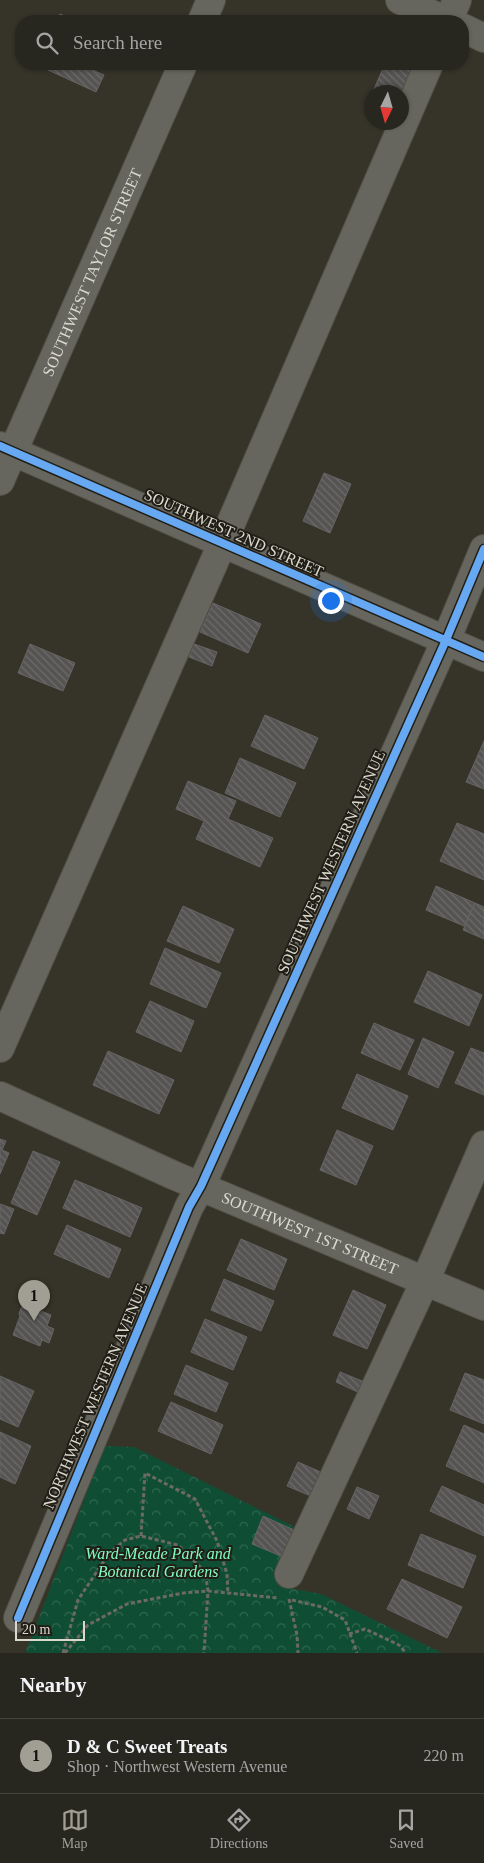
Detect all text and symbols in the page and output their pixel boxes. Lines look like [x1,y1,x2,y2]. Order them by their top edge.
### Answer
search box [15,15,469,70]
icon: search [33,29,61,57]
text: Search here [73,32,162,53]
north arrow [364,85,409,130]
street label: SOUTHWEST TAYLOR STREET [39,165,145,379]
street label: SOUTHWEST 2ND STREET [142,486,326,580]
your location [318,588,344,614]
street label: SOUTHWEST WESTERN AVENUE [274,748,388,976]
street label: SOUTHWEST 1ST STREET [219,1188,401,1278]
pin: 1 [18,1280,50,1321]
street label: NORTHWEST WESTERN AVENUE [40,1281,150,1511]
park label: Ward-Meade Park and Botanical Gardens [85,1545,232,1580]
scale bar [15,1618,85,1641]
text: 20 m [22,1622,50,1637]
text: Nearby [20,1673,87,1697]
text: D & C Sweet Treats [67,1736,227,1757]
text: 1 [32,1747,40,1764]
text: 220 m [424,1747,464,1764]
text: Shop · Northwest Western Avenue [67,1758,287,1775]
tab: Map [61,1806,89,1852]
tab: Directions [210,1806,268,1852]
tab: Saved [389,1806,423,1852]

